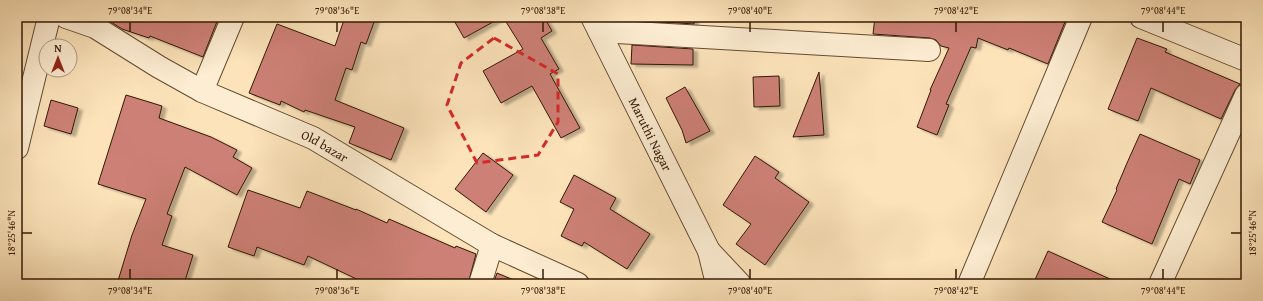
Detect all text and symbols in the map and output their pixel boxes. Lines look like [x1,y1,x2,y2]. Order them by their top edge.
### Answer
text: 79°08'34"E [108,3,152,18]
text: 79°08'36"E [315,3,359,18]
text: 79°08'38"E [521,3,565,18]
text: 79°08'40"E [728,3,772,18]
text: 79°08'42"E [934,3,978,18]
text: 79°08'44"E [1141,3,1185,18]
north arrow [38,38,78,78]
text: N [54,40,62,56]
street label: Maruthi Nagar [624,94,677,175]
street label: Old bazar [298,125,352,167]
text: 18°25'46"N [4,210,19,256]
text: 18°25'46"N [1245,210,1260,256]
text: 79°08'34"E [108,283,152,298]
text: 79°08'36"E [315,283,359,298]
text: 79°08'38"E [521,283,565,298]
text: 79°08'40"E [728,283,772,298]
text: 79°08'42"E [934,283,978,298]
text: 79°08'44"E [1141,283,1185,298]

